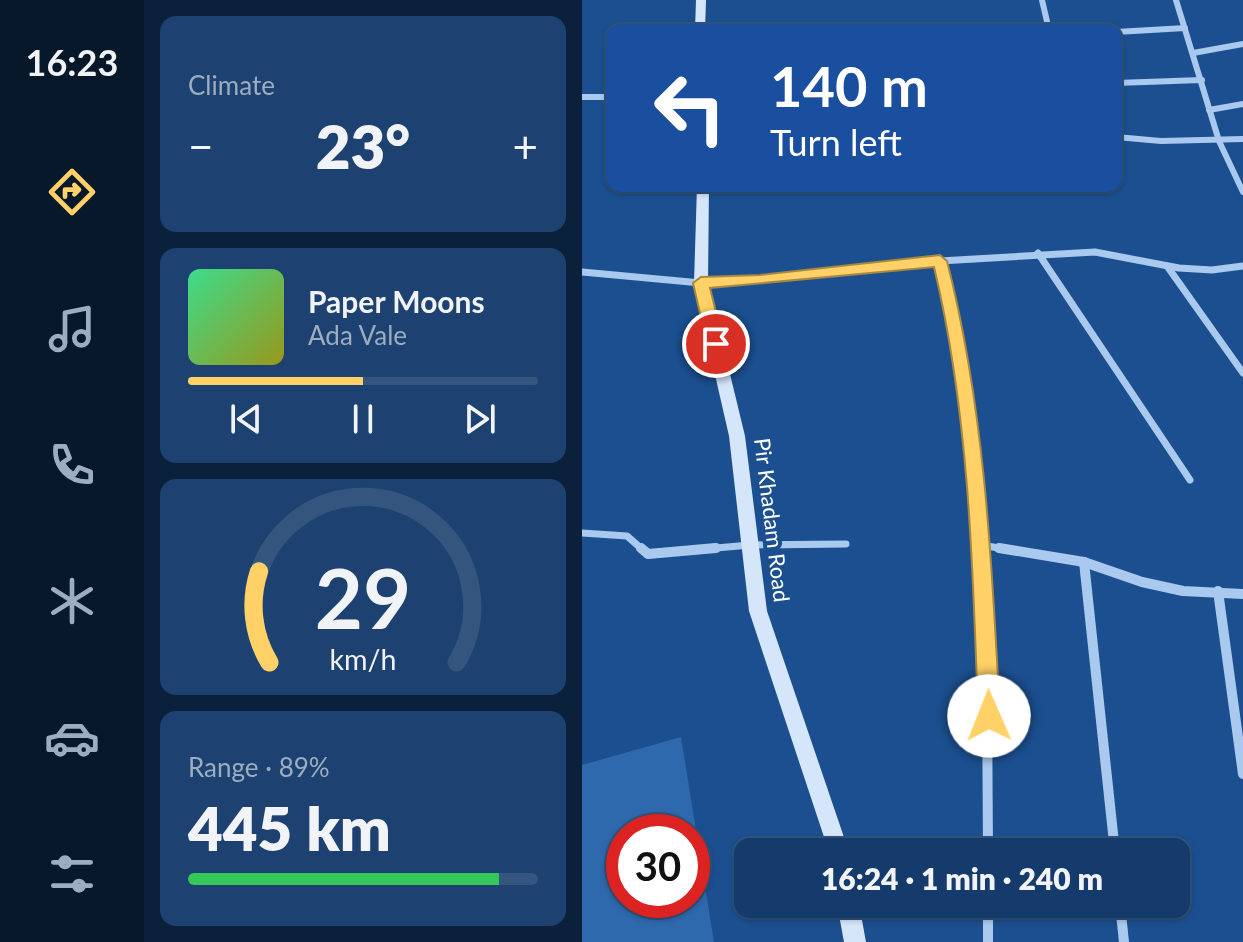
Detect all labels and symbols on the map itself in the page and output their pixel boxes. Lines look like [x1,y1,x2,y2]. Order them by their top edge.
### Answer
pin [682,310,750,378]
street label: Pir Khadam Road [749,436,796,604]
position arrow [947,674,1031,758]
speed limit sign: 30 [606,814,710,918]

